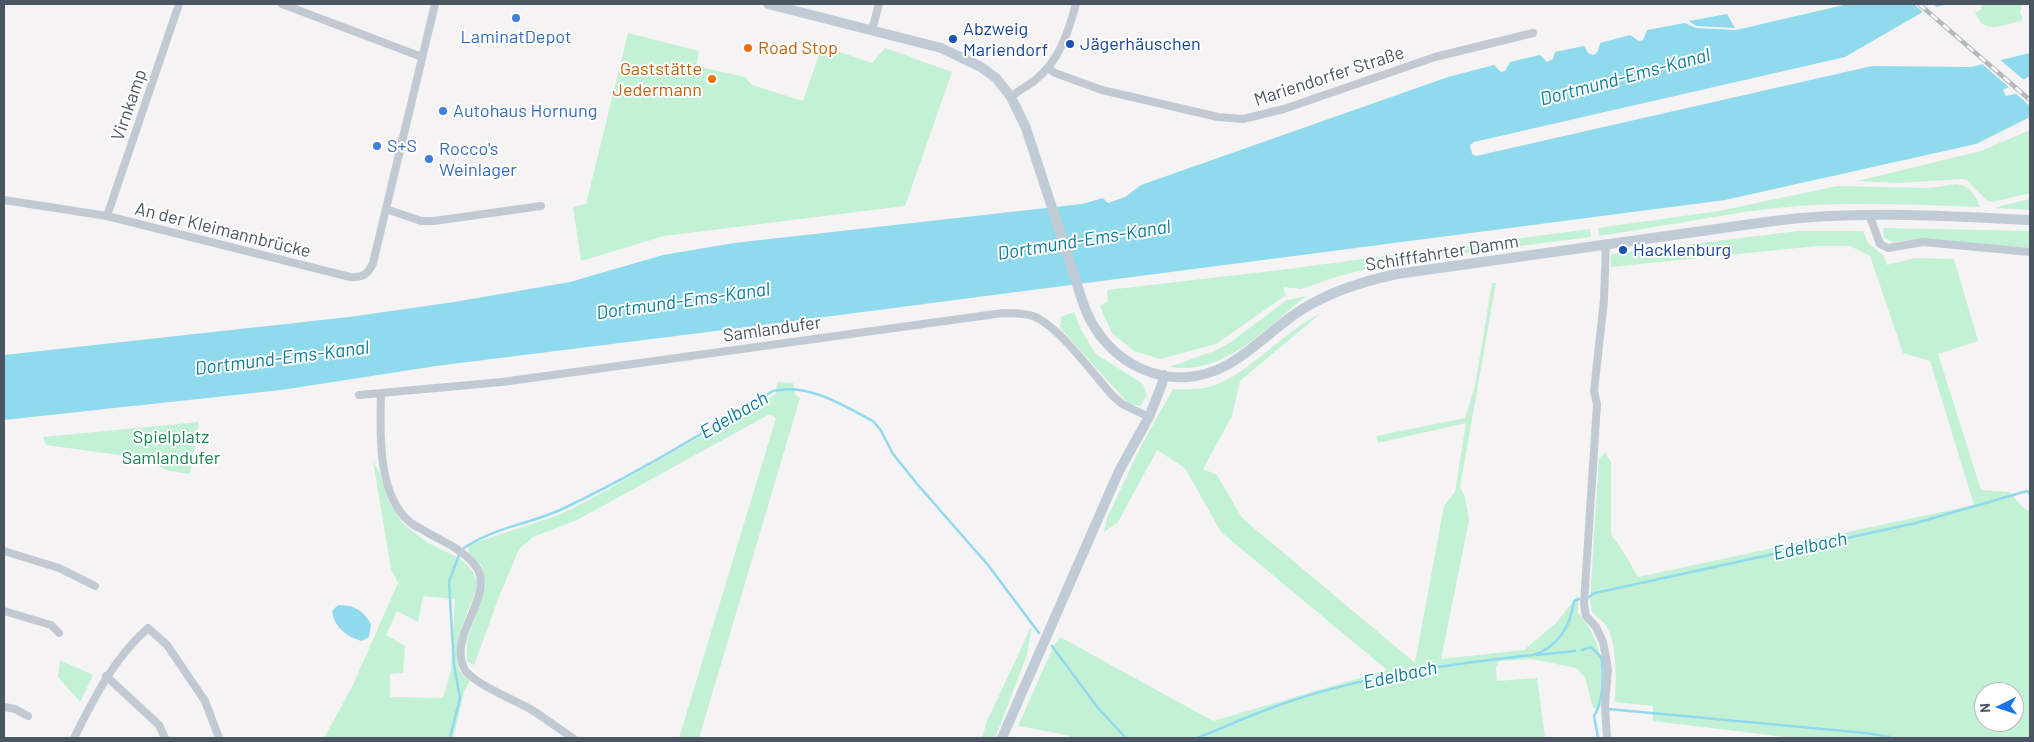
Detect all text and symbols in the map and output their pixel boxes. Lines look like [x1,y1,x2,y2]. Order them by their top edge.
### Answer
marker: LaminatDepot [510,12,522,24]
place label: Abzweig Mariendorf [963,18,1048,60]
place label: LaminatDepot [460,26,572,48]
marker: Abzweig Mariendorf [947,33,959,45]
place label: Jägerhäuschen [1080,33,1201,55]
place label: Road Stop [758,37,838,59]
marker: Jägerhäuschen [1064,38,1076,50]
marker: Road Stop [742,42,754,54]
street label: Mariendorfer Straße [1251,42,1407,110]
water label: Dortmund-Ems-Kanal [1537,43,1713,111]
place label: Gaststätte Jedermann [613,58,702,100]
street label: Virnkamp [107,66,151,144]
marker: Gaststätte Jedermann [706,73,718,85]
place label: Autohaus Hornung [453,100,597,122]
marker: Autohaus Hornung [437,105,449,117]
place label: S+S [387,135,417,157]
place label: Rocco's Weinlager [439,138,517,180]
marker: S+S [371,140,383,152]
marker: Rocco's Weinlager [423,153,435,165]
street label: An der Kleimannbrücke [133,198,313,262]
water label: Dortmund-Ems-Kanal [996,215,1172,265]
street label: Schifffahrter Damm [1364,230,1520,276]
place label: Hacklenburg [1633,239,1731,261]
marker: Hacklenburg [1617,244,1629,256]
water label: Dortmund-Ems-Kanal [595,278,771,324]
street label: Samlandufer [722,311,822,347]
water label: Dortmund-Ems-Kanal [194,336,370,380]
water label: Edelbach [696,386,772,444]
park label: Spielplatz Samlandufer [122,426,220,468]
water label: Edelbach [1771,527,1849,565]
water label: Edelbach [1361,656,1439,694]
north arrow [1974,682,2024,732]
text: N [1976,703,1993,713]

